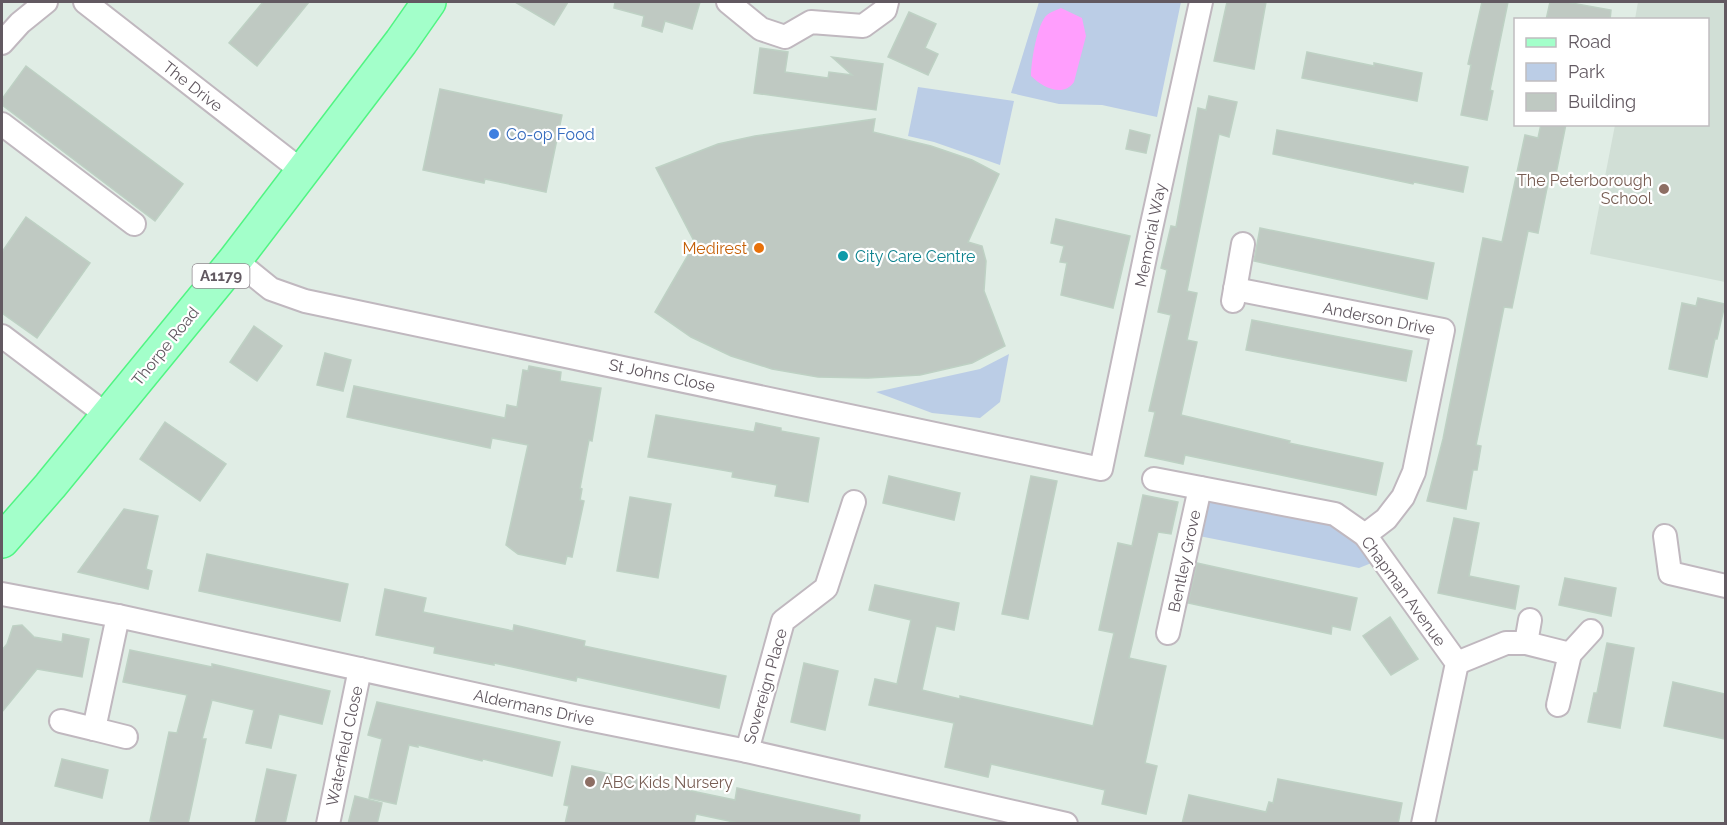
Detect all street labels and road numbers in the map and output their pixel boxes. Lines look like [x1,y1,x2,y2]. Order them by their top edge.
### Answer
street label: The Drive [159,57,226,116]
street label: Memorial Way [1131,181,1170,289]
road number: A1179 [192,264,250,288]
street label: Anderson Drive [1321,298,1437,339]
street label: Thorpe Road [128,303,203,390]
street label: St Johns Close [607,355,717,396]
street label: Bentley Grove [1164,508,1205,614]
street label: Chapman Avenue [1357,533,1450,650]
street label: Sovereign Place [740,626,791,746]
street label: Waterfield Close [322,684,367,808]
street label: Aldermans Drive [472,685,596,730]

